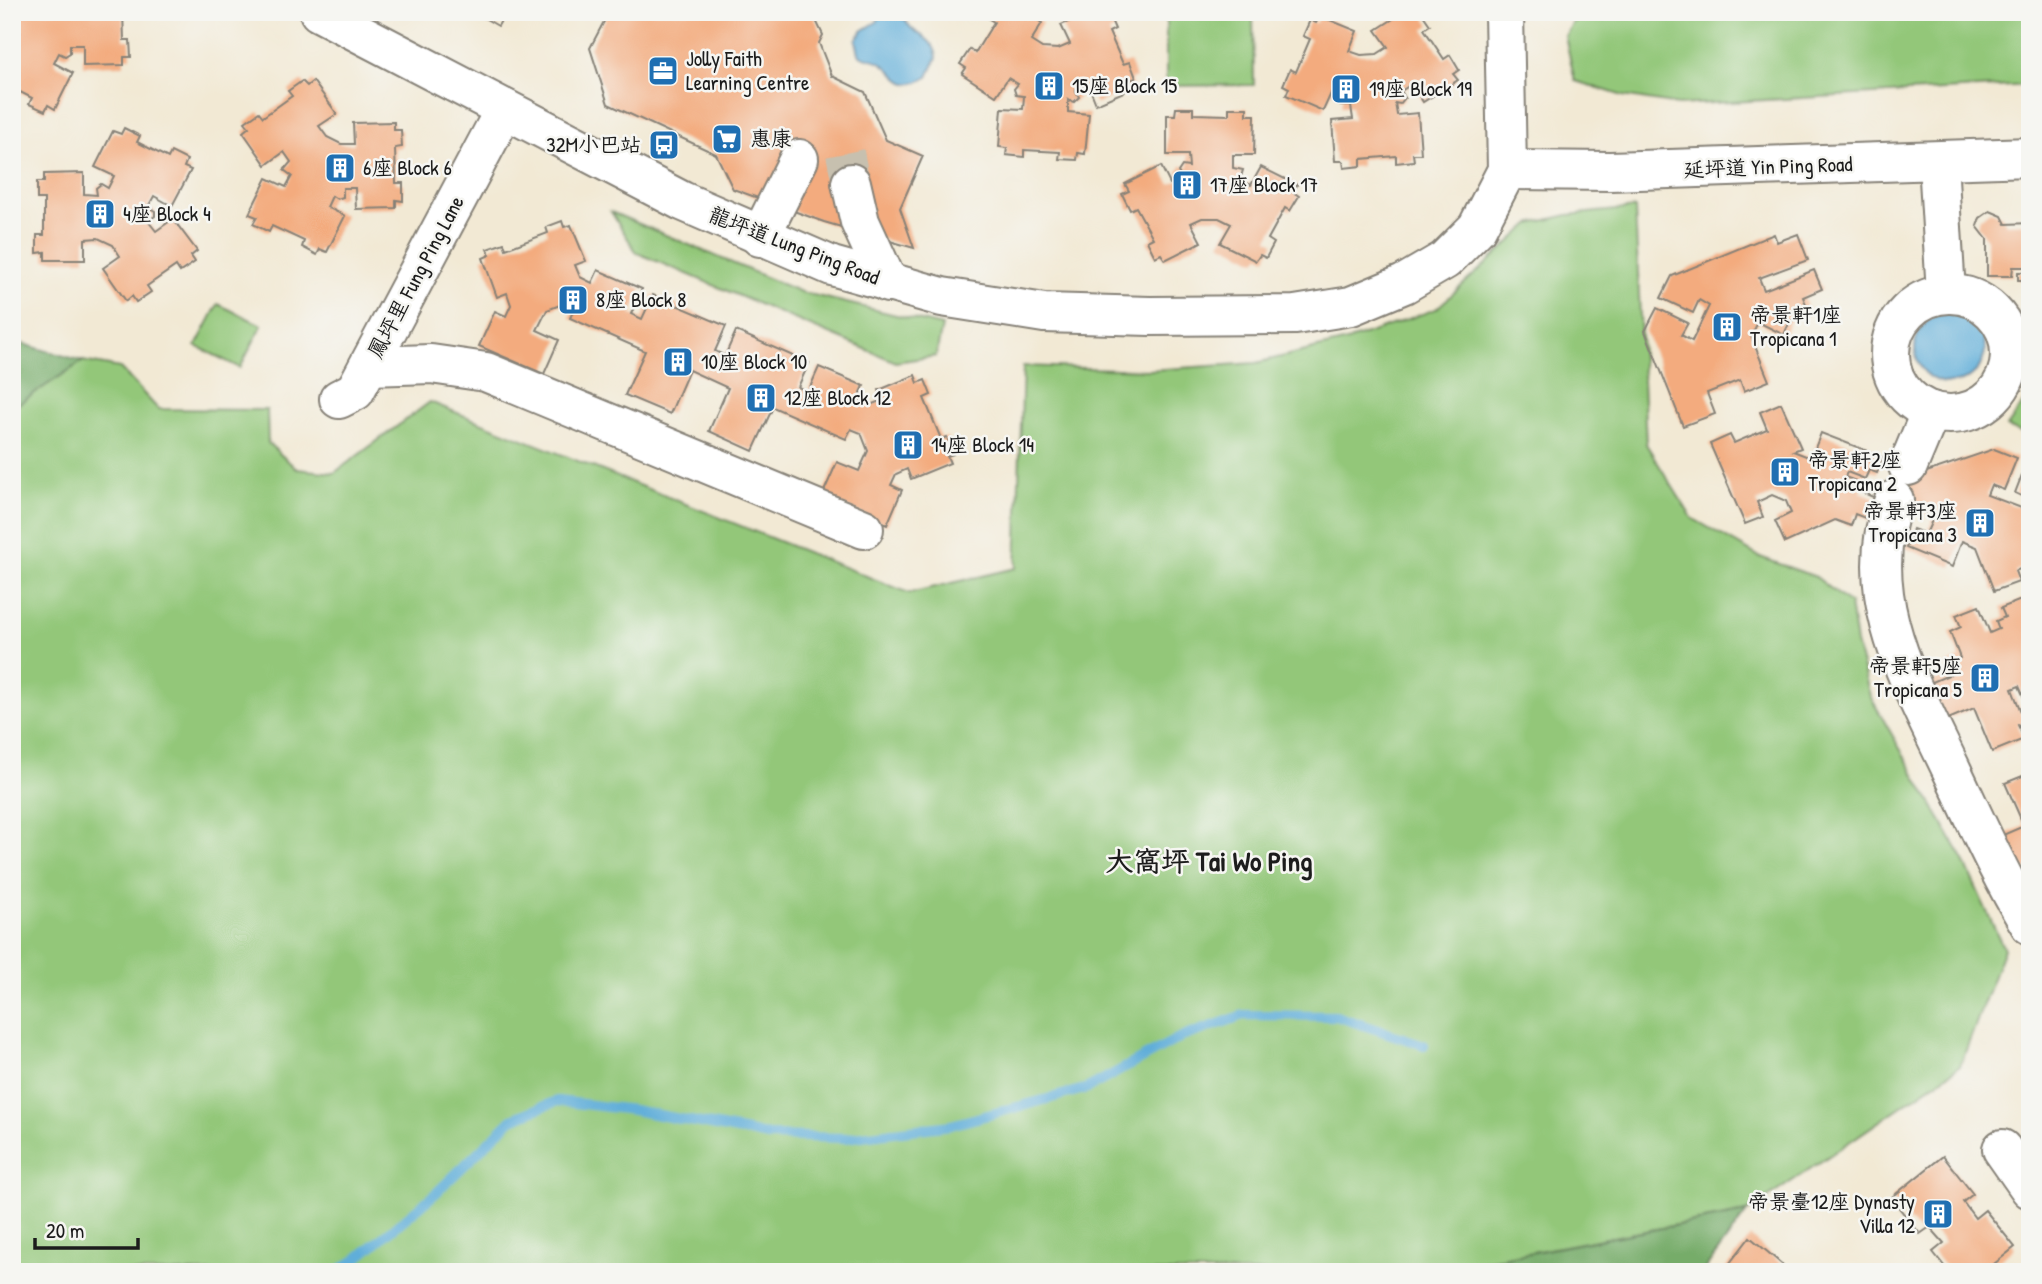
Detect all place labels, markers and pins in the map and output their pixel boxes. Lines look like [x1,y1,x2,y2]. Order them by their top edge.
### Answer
place label: Jolly Faith Learning Centre [686,44,809,97]
office icon: Jolly Faith Learning Centre [646,54,680,88]
building icon: 15座 Block 15 [1032,69,1066,103]
place label: 15座 Block 15 [1072,71,1177,100]
building icon: 19座 Block 19 [1329,72,1363,106]
place label: 19座 Block 19 [1369,74,1472,103]
supermarket icon: 惠康 [710,122,744,156]
place label: 惠康 [750,124,792,153]
bus stop icon: 32M小巴站 [647,128,681,162]
place label: 32M小巴站 [546,130,641,159]
building icon: 6座 Block 6 [323,151,357,185]
place label: 6座 Block 6 [363,153,452,182]
building icon: 17座 Block 17 [1170,168,1204,202]
place label: 17座 Block 17 [1210,170,1318,199]
building icon: 4座 Block 4 [83,197,117,231]
place label: 4座 Block 4 [123,199,211,228]
building icon: 8座 Block 8 [556,283,590,317]
place label: 8座 Block 8 [596,285,686,314]
place label: 帝景軒1座 Tropicana 1 [1750,300,1842,353]
building icon: 帝景軒1座 Tropicana 1 [1710,310,1744,344]
building icon: 10座 Block 10 [661,345,695,379]
place label: 10座 Block 10 [701,347,807,376]
building icon: 12座 Block 12 [744,381,778,415]
place label: 12座 Block 12 [784,383,891,412]
building icon: 14座 Block 14 [891,428,925,462]
place label: 14座 Block 14 [931,430,1034,459]
place label: 帝景軒2座 Tropicana 2 [1808,445,1902,498]
building icon: 帝景軒2座 Tropicana 2 [1768,455,1802,489]
place label: 帝景軒3座 Tropicana 3 [1864,496,1957,549]
building icon: 帝景軒3座 Tropicana 3 [1963,506,1997,540]
place label: 帝景軒5座 Tropicana 5 [1869,651,1962,704]
building icon: 帝景軒5座 Tropicana 5 [1968,661,2002,695]
place label: 帝景臺12座 Dynasty Villa 12 [1748,1187,1915,1240]
building icon: 帝景臺12座 Dynasty Villa 12 [1921,1197,1955,1231]

